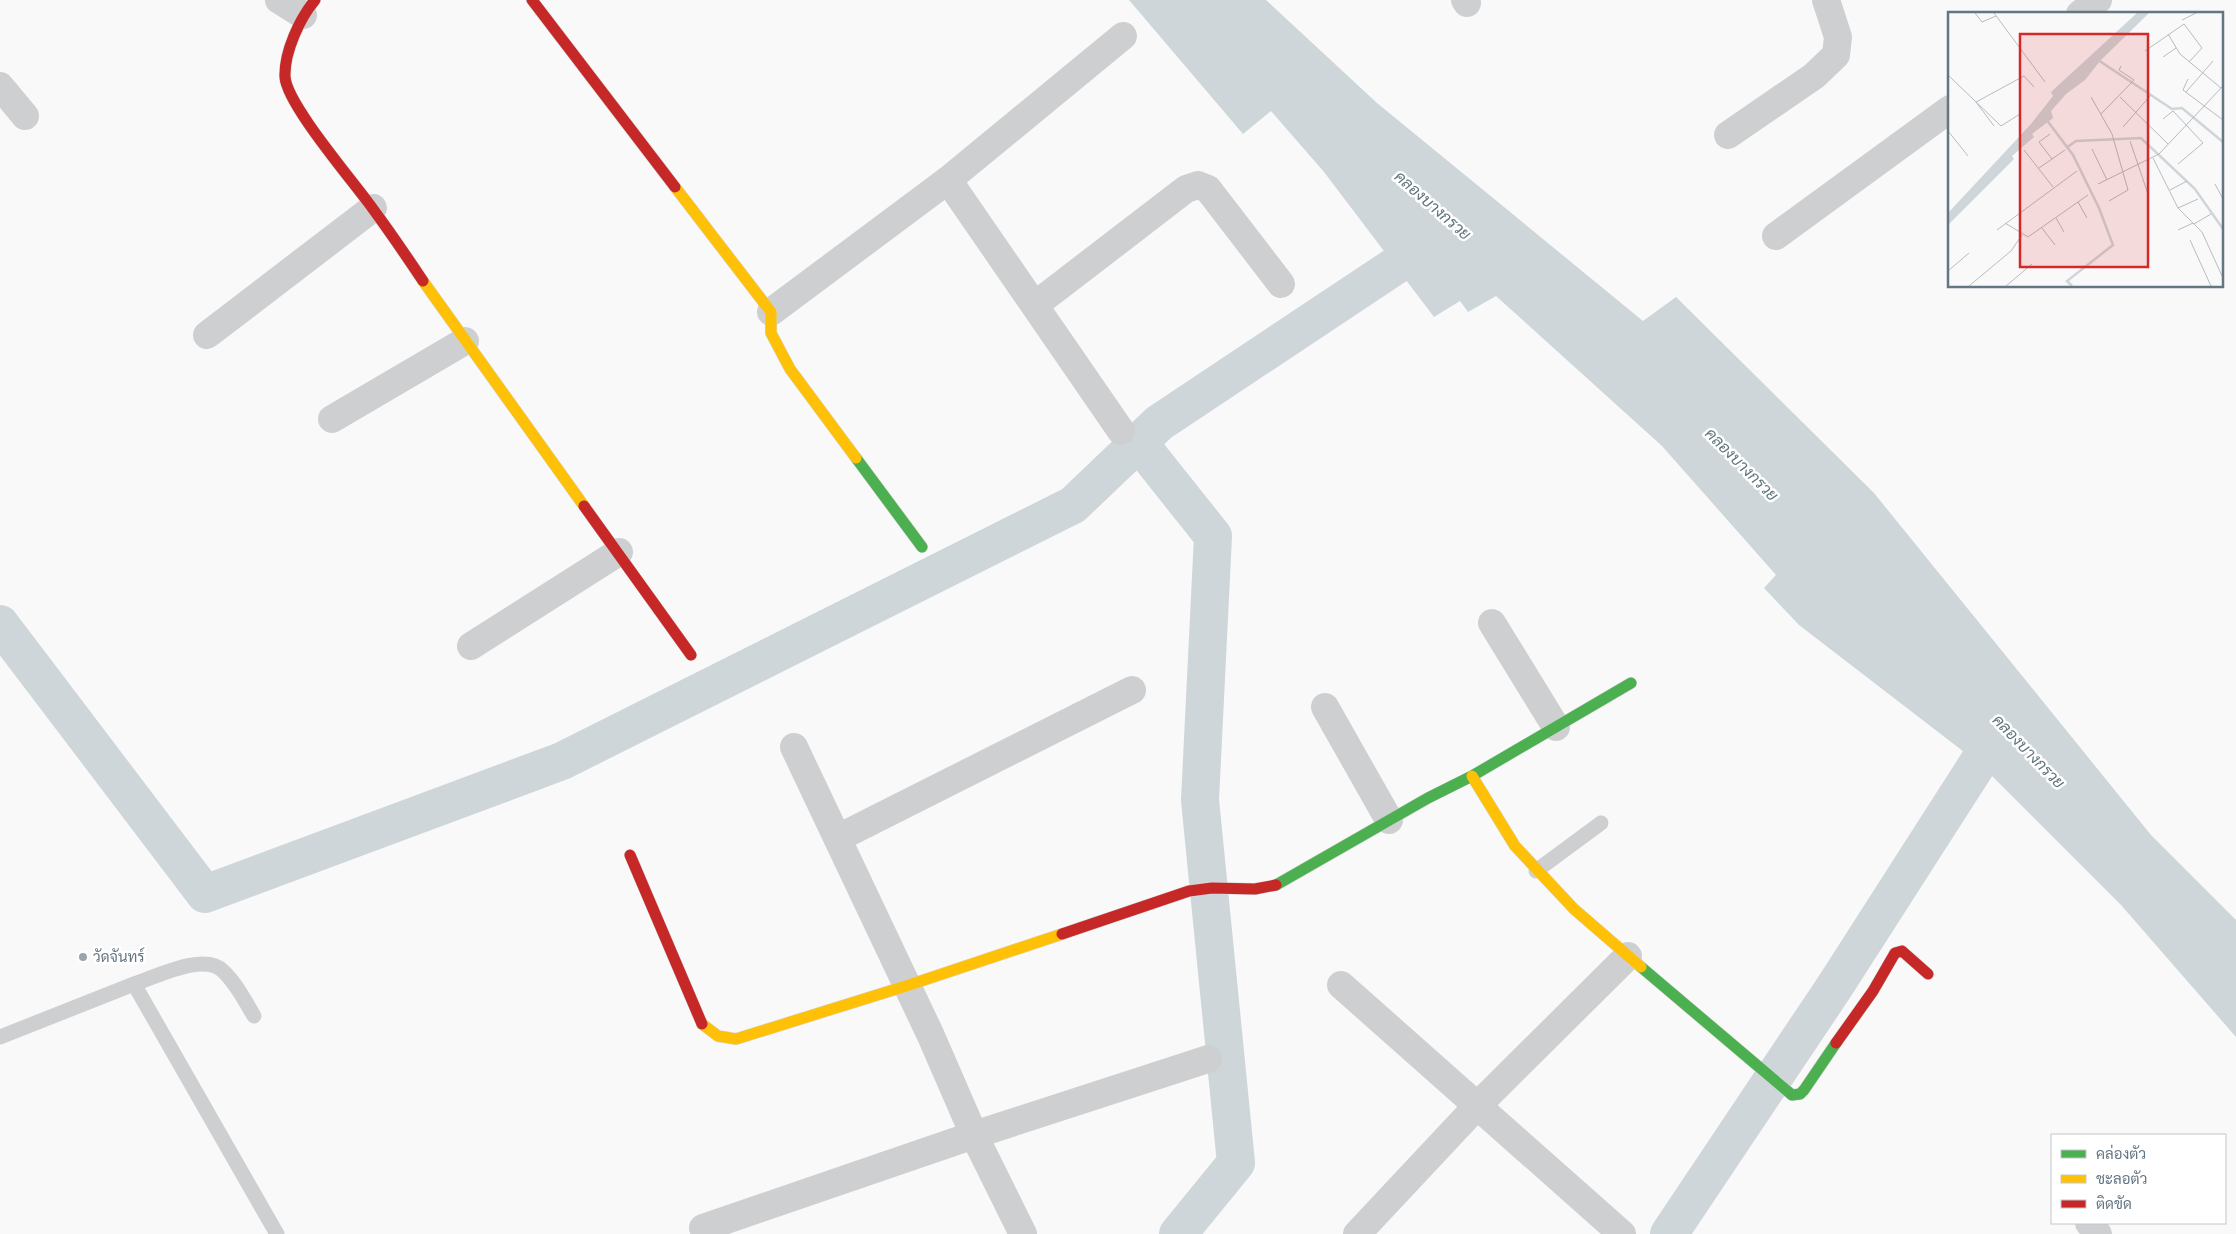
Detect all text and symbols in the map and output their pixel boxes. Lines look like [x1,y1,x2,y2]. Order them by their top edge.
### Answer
inset map [1948,12,2224,288]
water label: คลองบางกรวย [1389,166,1475,245]
water label: คลองบางกรวย [1700,423,1783,506]
water label: คลองบางกรวย [1987,710,2069,794]
place label: วัดจันทร์ [93,947,145,968]
marker: วัดจันทร์ [77,951,89,963]
legend [2051,1134,2226,1224]
text: คล่องตัว [2096,1144,2146,1165]
text: ชะลอตัว [2096,1169,2147,1190]
text: ติดขัด [2096,1194,2132,1215]

